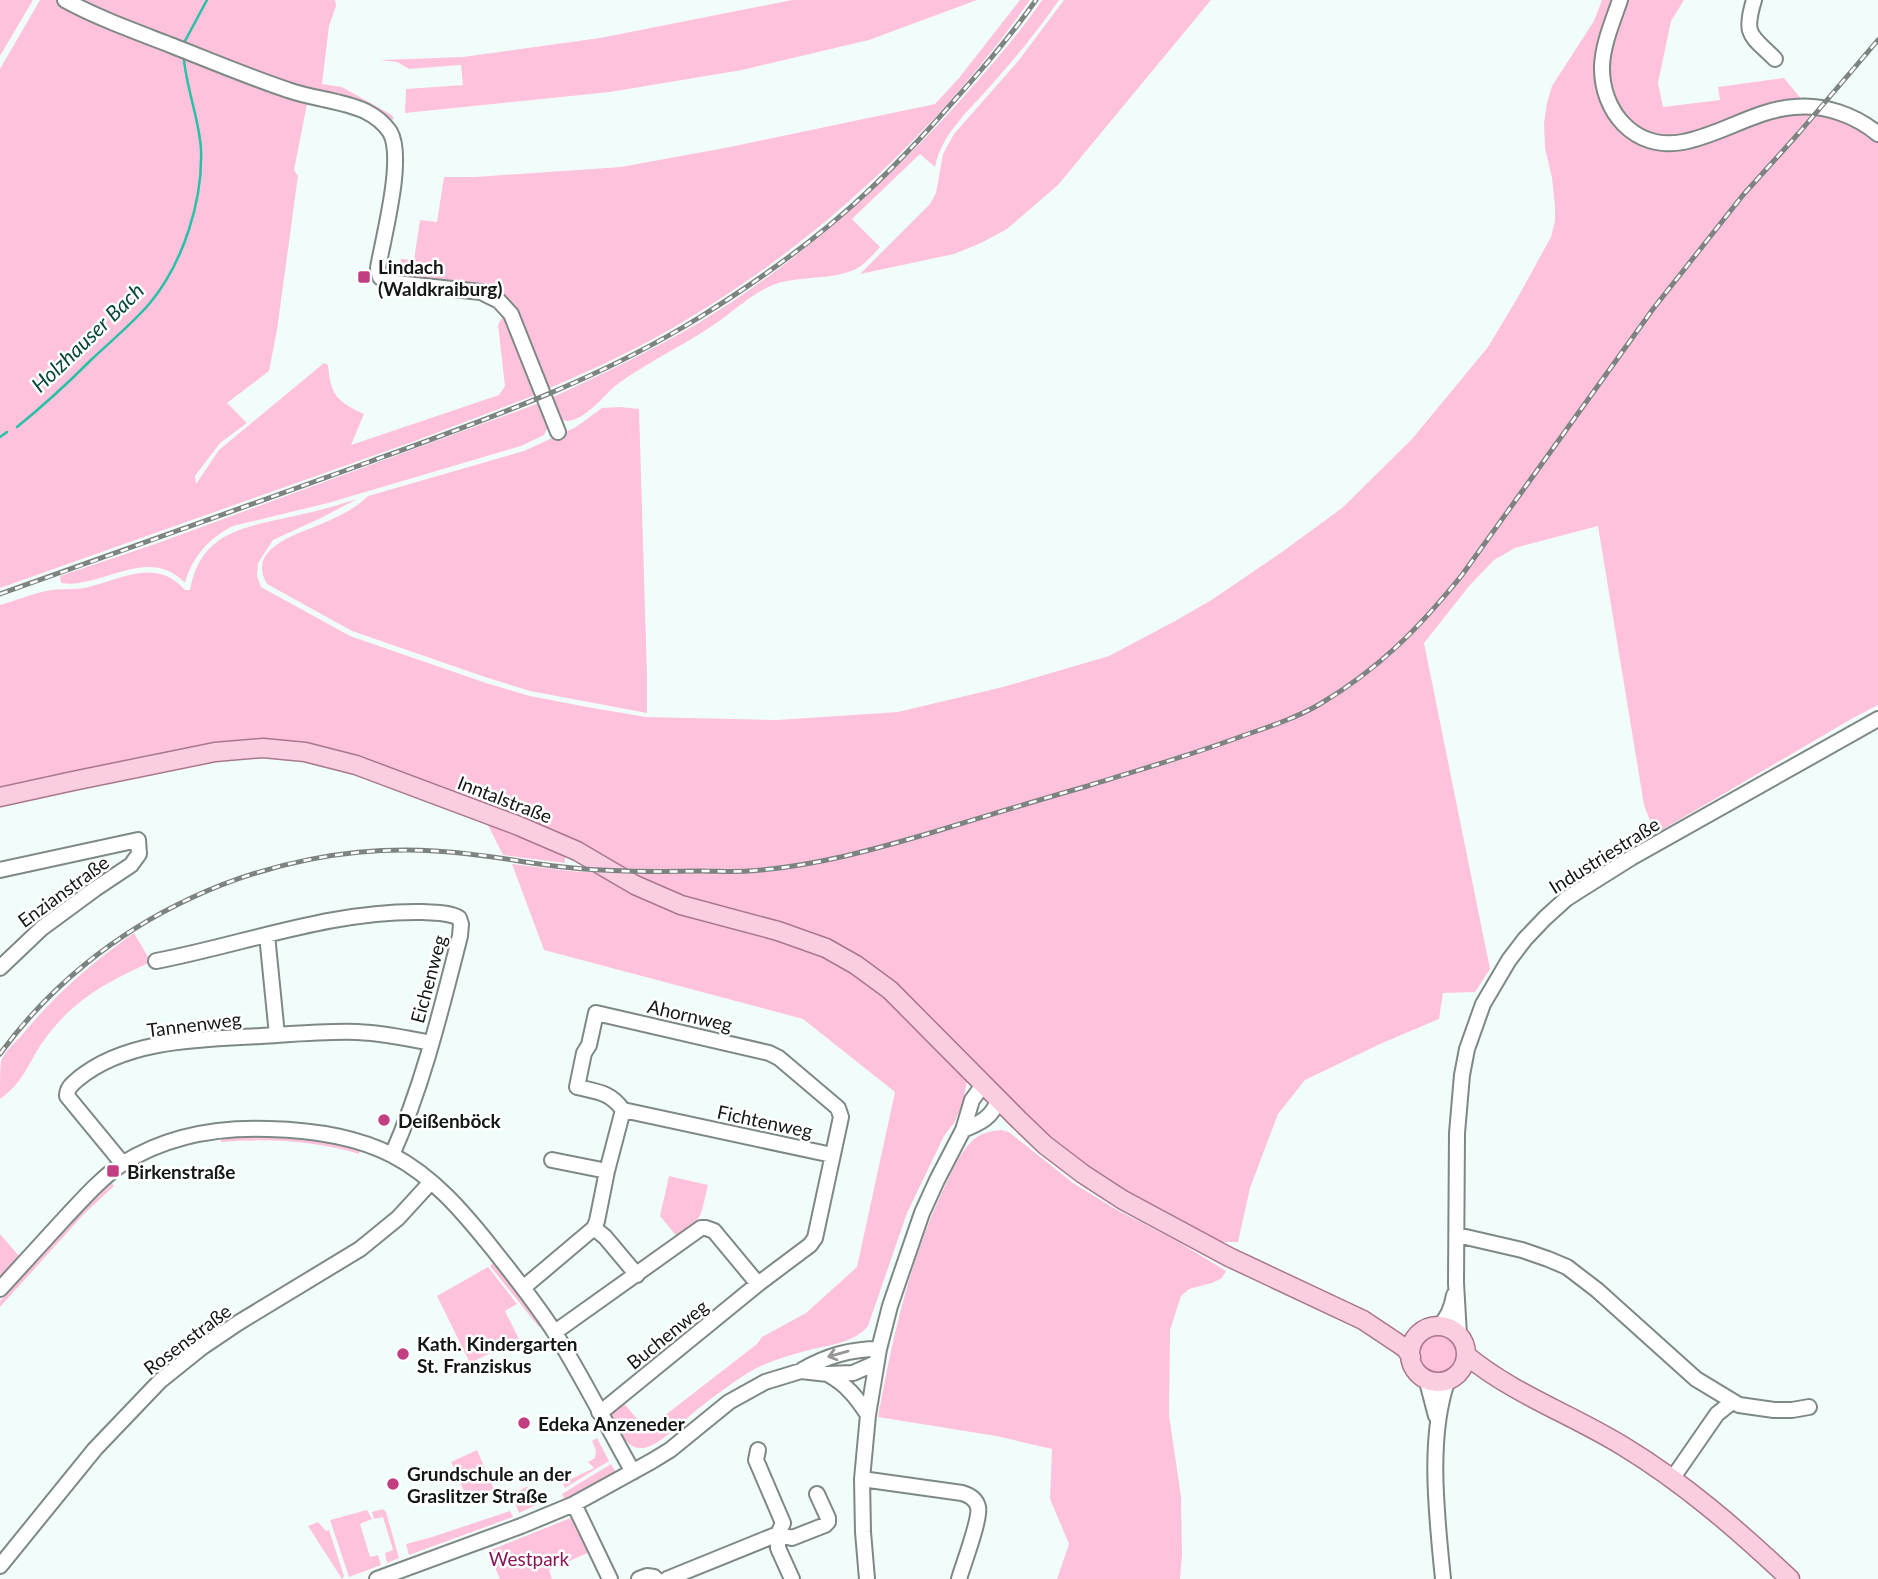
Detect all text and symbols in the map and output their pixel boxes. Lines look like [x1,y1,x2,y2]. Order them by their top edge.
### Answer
place label: Lindach (Waldkraiburg) [378,255,502,300]
marker: Lindach (Waldkraiburg) [356,269,372,285]
water label: Holzhauser Bach [26,277,148,397]
street label: Inntalstraße [455,770,555,828]
street label: Industriestraße [1545,812,1663,898]
street label: Enzianstraße [13,850,113,932]
street label: Eichenweg [405,932,451,1026]
street label: Ahornweg [645,994,735,1036]
street label: Tannenweg [145,1007,243,1041]
street label: Fichtenweg [715,1100,815,1142]
place label: Deißenböck [398,1109,501,1132]
marker: Deißenböck [376,1112,392,1128]
place label: Birkenstraße [127,1160,235,1183]
marker: Birkenstraße [105,1163,121,1179]
street label: Buchenweg [622,1294,712,1374]
street label: Rosenstraße [139,1299,235,1379]
place label: Kath. Kindergarten St. Franziskus [417,1332,578,1377]
marker: Kath. Kindergarten St. Franziskus [395,1346,411,1362]
one-way arrow [828,1348,850,1361]
place label: Edeka Anzeneder [538,1412,686,1435]
marker: Edeka Anzeneder [516,1415,532,1431]
place label: Grundschule an der Graslitzer Straße [407,1462,572,1507]
marker: Grundschule an der Graslitzer Straße [385,1476,401,1492]
park label: Westpark [489,1547,570,1570]

